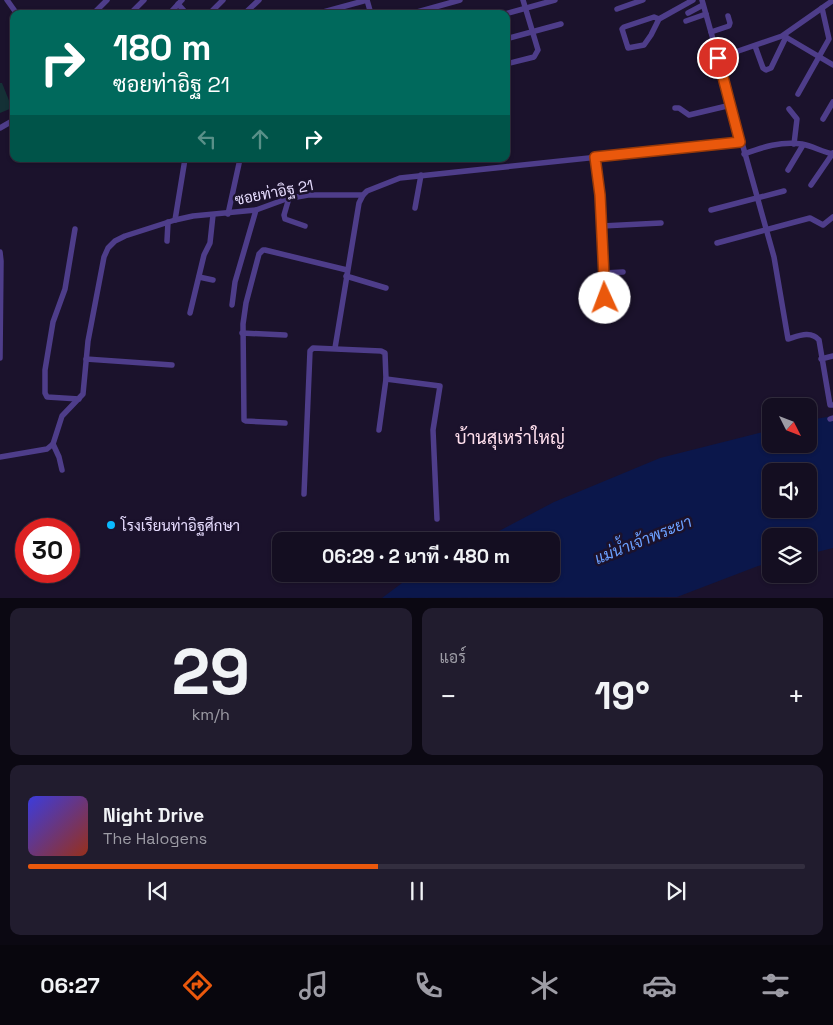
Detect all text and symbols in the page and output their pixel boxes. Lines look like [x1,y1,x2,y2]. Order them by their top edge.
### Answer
text: 180 m [113,26,211,70]
icon: right [30,30,95,95]
pin [697,37,739,79]
icon: arrive [704,44,732,72]
text: ซอยท่าอิฐ 21 [113,70,230,98]
icon: left [193,125,221,153]
icon: ahead [246,125,274,153]
icon: right [299,125,327,153]
street label: ซอยท่าอิฐ 21 [233,175,315,210]
position arrow [578,271,630,323]
north arrow [762,398,818,452]
map controls [762,398,817,583]
district label: บ้านสุเหร่าใหญ่ [455,425,565,450]
button: sound [762,463,817,518]
water label: แม่น้ำเจ้าพระยา [590,507,695,569]
place label: โรงเรียนท่าอิฐศึกษา [120,516,240,536]
speed limit sign: 30 [15,518,80,583]
marker: โรงเรียนท่าอิฐศึกษา [105,519,117,531]
button: layers [762,528,817,583]
text: 06:29 · 2 นาที · 480 m [322,544,510,569]
text: 29 [171,630,250,713]
text: แอร์ [440,647,466,668]
text: 19° [594,672,650,720]
text: − [440,678,457,714]
text: + [788,678,805,714]
text: km/h [192,704,230,725]
text: Night Drive [103,803,204,828]
text: The Halogens [103,828,207,849]
icon: previous [144,877,172,905]
icon: pause [403,877,431,905]
icon: next [662,877,690,905]
icon: directions [180,968,215,1003]
icon: music [296,968,331,1003]
icon: phone [411,968,446,1003]
icon: climate [527,968,562,1003]
icon: car [642,968,677,1003]
icon: filters [758,968,793,1003]
text: 06:27 [40,971,100,999]

